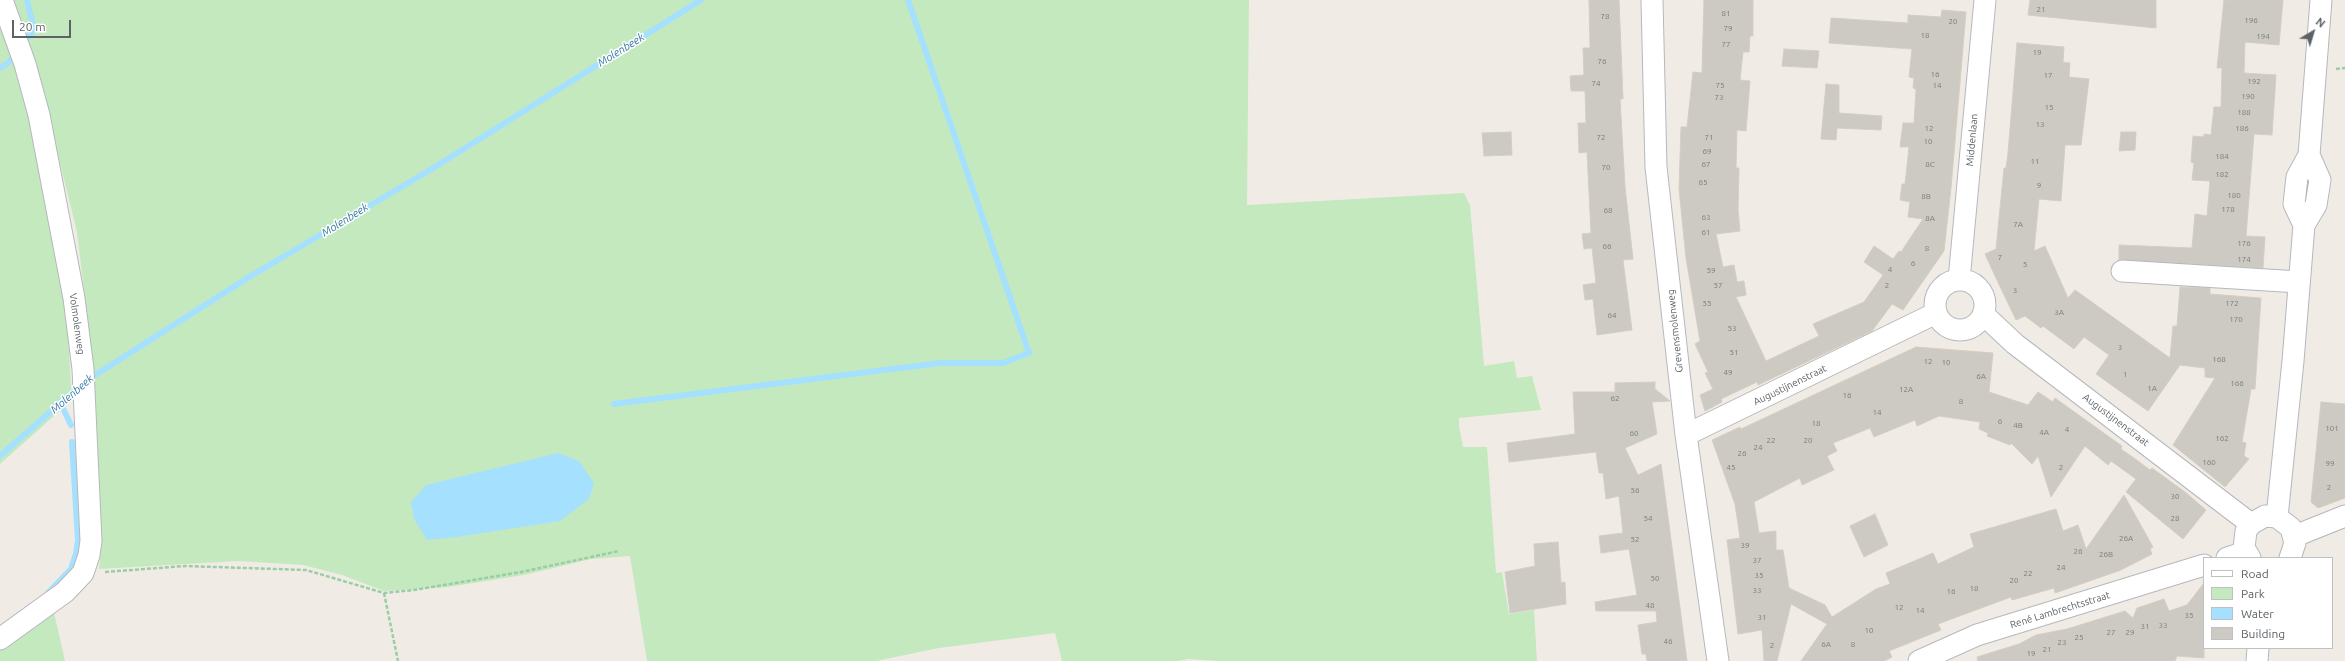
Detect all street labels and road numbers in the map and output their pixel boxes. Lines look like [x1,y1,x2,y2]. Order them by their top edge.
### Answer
street label: Middenlaan [1964,113,1980,167]
street label: Grevensmolenweg [1665,289,1685,373]
street label: Volmolenweg [67,293,87,355]
street label: Augustijnenstraat [1751,362,1829,408]
street label: Augustijnenstraat [2080,391,2152,449]
street label: René Lambrechtsstraat [2008,589,2112,631]

